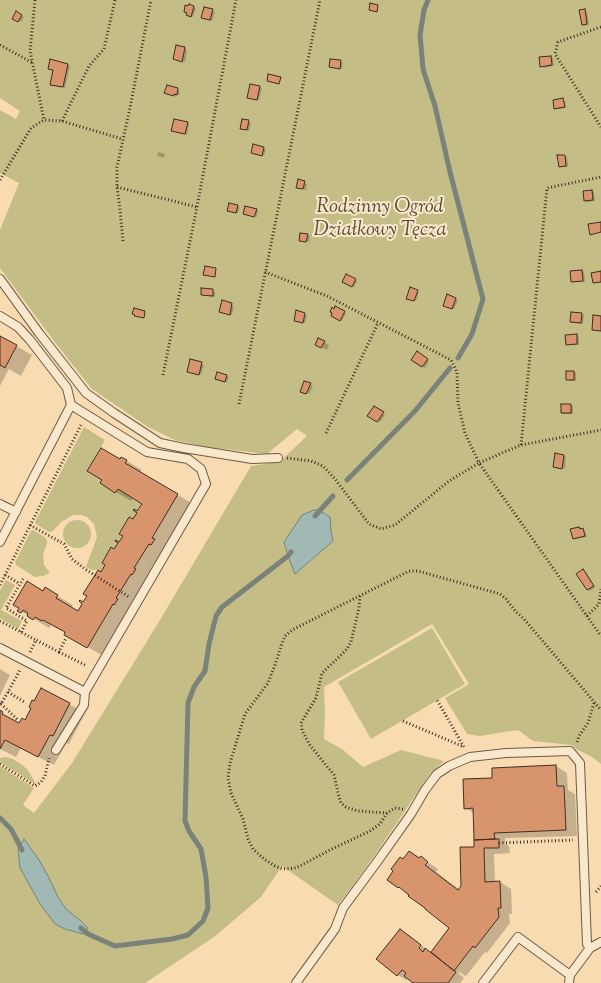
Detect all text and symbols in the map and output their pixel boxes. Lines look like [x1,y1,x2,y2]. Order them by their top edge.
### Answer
park label: Rodzinny Ogród Działkowy Tęcza [314,197,446,244]

